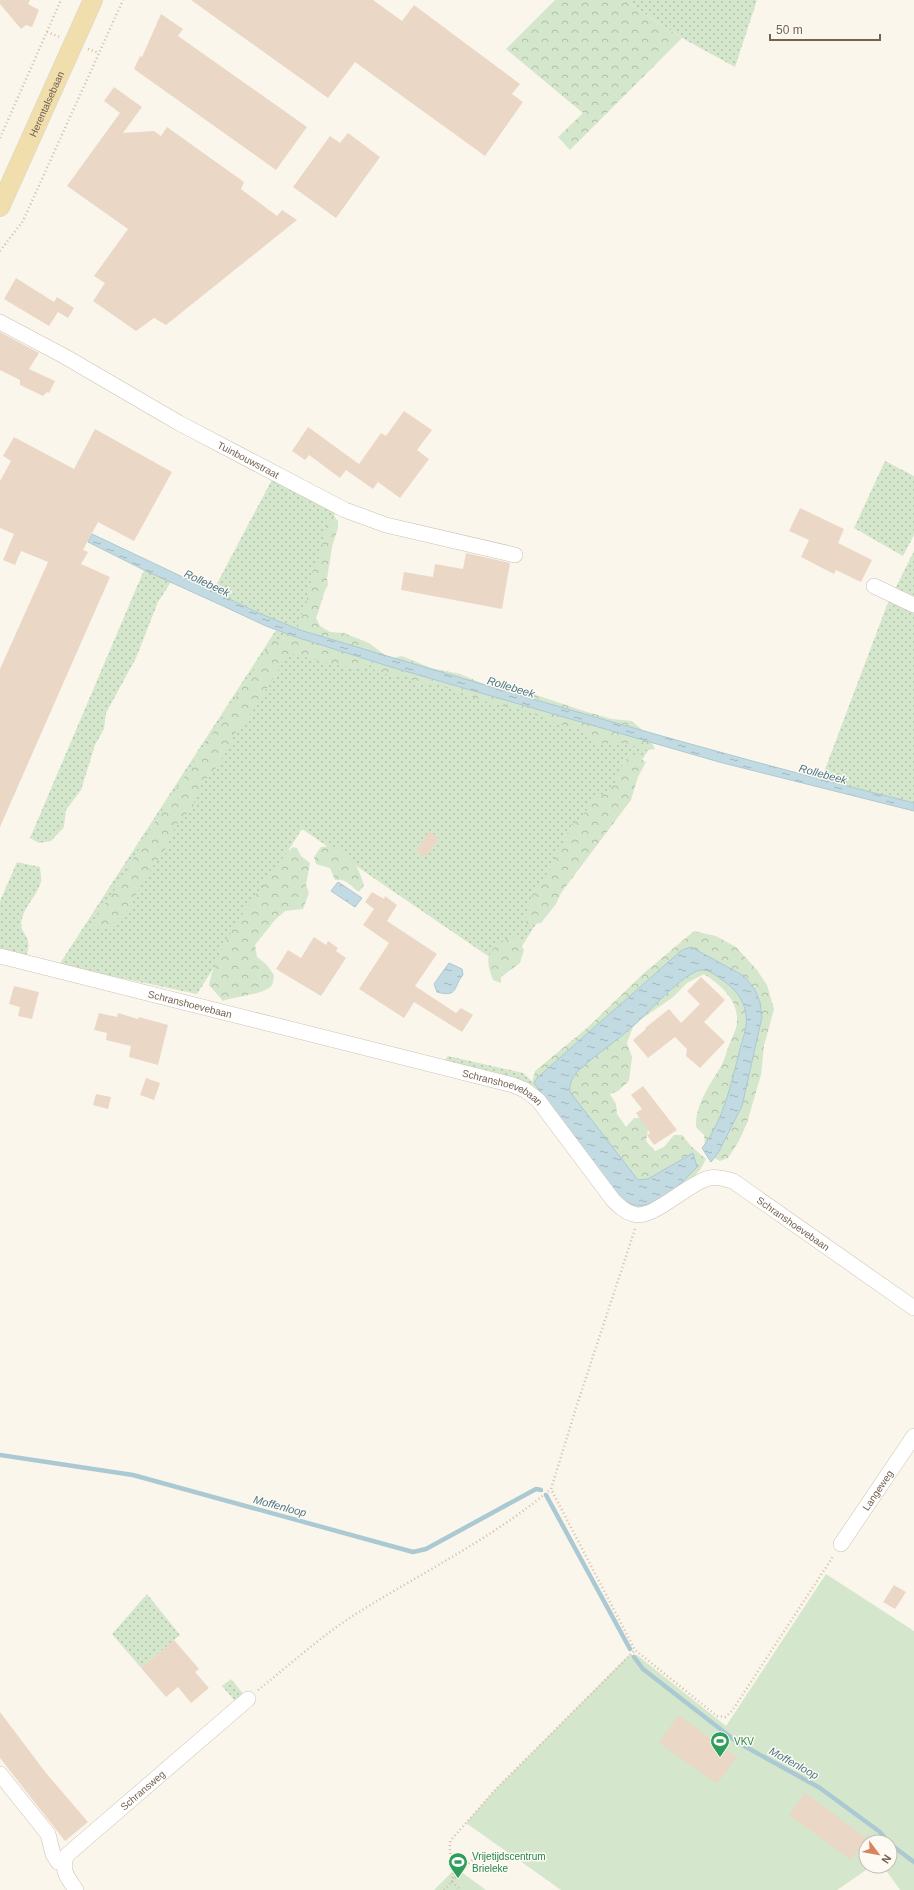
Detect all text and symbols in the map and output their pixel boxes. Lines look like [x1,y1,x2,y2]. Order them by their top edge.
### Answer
scale bar [770,16,880,42]
text: 50 m [776,23,803,37]
street label: Herentalsebaan [27,69,66,138]
street label: Tuinbouwstraat [216,439,281,480]
water label: Rollebeek [182,567,232,599]
water label: Rollebeek [486,674,537,700]
water label: Rollebeek [798,762,849,786]
street label: Schranshoevebaan [147,988,233,1020]
street label: Schranshoevebaan [461,1067,545,1107]
street label: Schranshoevebaan [755,1194,832,1253]
street label: Langeweg [860,1468,895,1512]
water label: Moffenloop [252,1493,308,1519]
sports icon: VKV [709,1730,731,1758]
place label: VKV [734,1736,754,1747]
water label: Moffenloop [767,1745,821,1781]
street label: Schransweg [118,1768,167,1812]
north arrow [858,1834,898,1874]
sports icon: Vrijetijdscentrum Brieleke [447,1851,469,1879]
place label: Vrijetijdscentrum Brieleke [472,1851,546,1874]
text: N [879,1853,894,1866]

